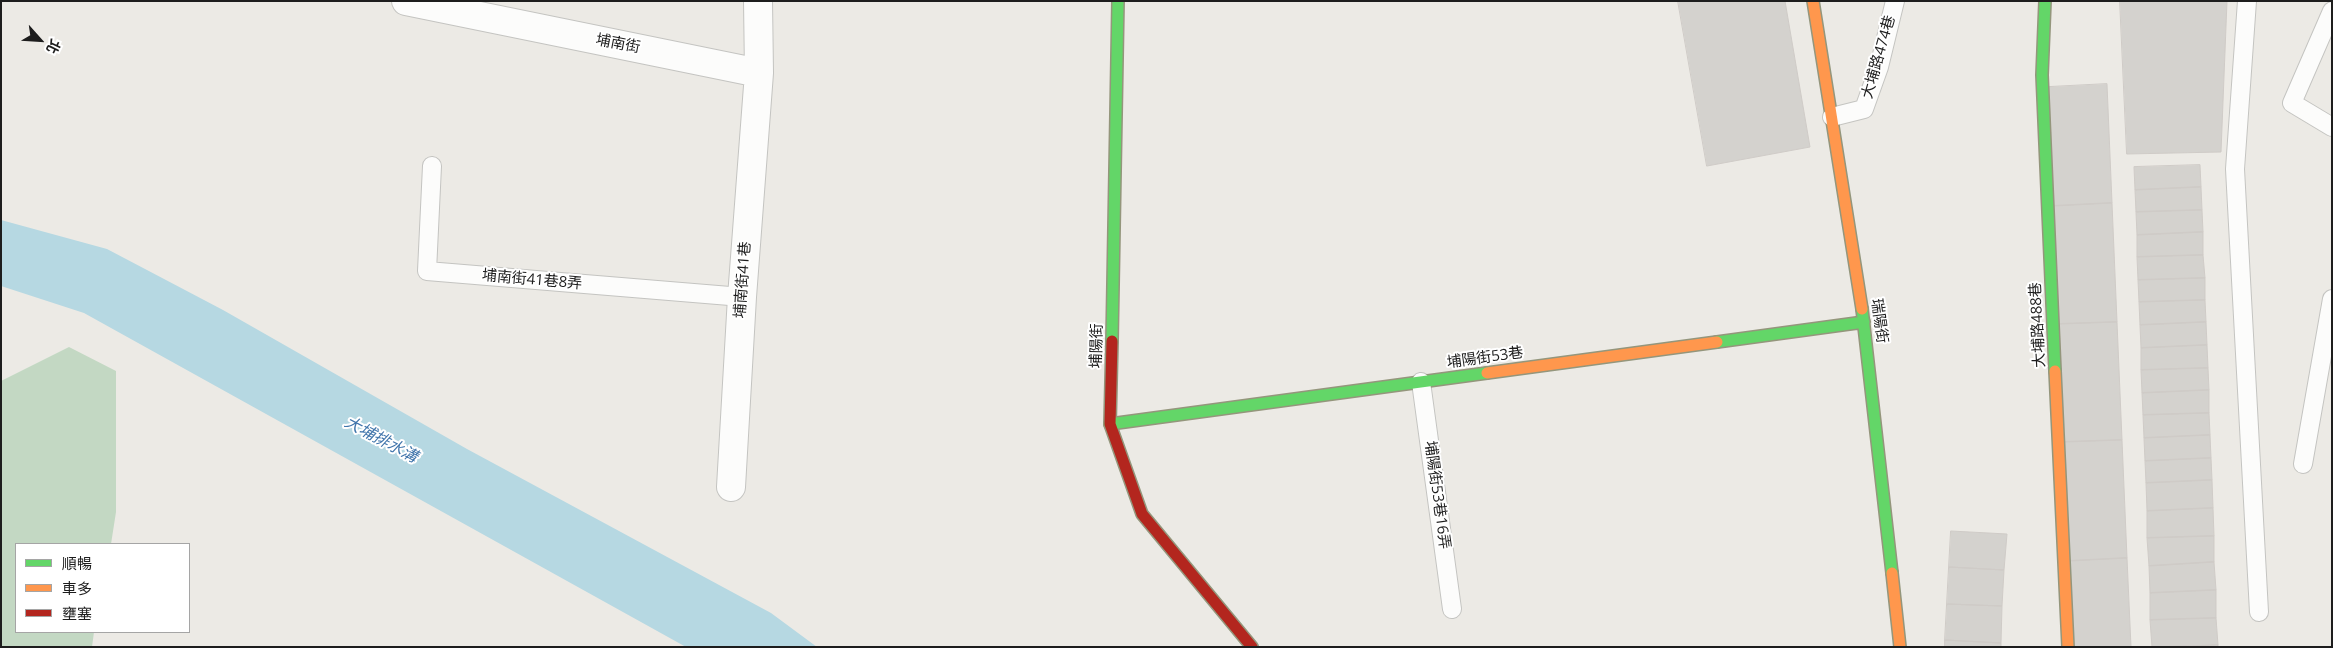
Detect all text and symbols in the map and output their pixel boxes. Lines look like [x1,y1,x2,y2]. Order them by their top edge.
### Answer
street label: 大埔路474巷 [1859,13,1899,101]
north arrow [15,15,65,65]
street label: 埔南街 [594,31,642,57]
text: 北 [42,36,66,57]
street label: 埔南街41巷 [731,241,755,319]
street label: 埔南街41巷8弄 [481,267,583,293]
street label: 大埔路488巷 [2027,282,2049,368]
street label: 瑞陽街 [1867,297,1891,345]
street label: 埔陽街 [1088,323,1106,369]
street label: 埔陽街53巷 [1446,344,1524,372]
water label: 大埔排水溝 [341,413,421,467]
street label: 埔陽街53巷16弄 [1420,440,1454,550]
legend [15,543,190,633]
text: 順暢 [62,553,92,573]
text: 車多 [62,578,92,598]
text: 壅塞 [62,603,92,623]

